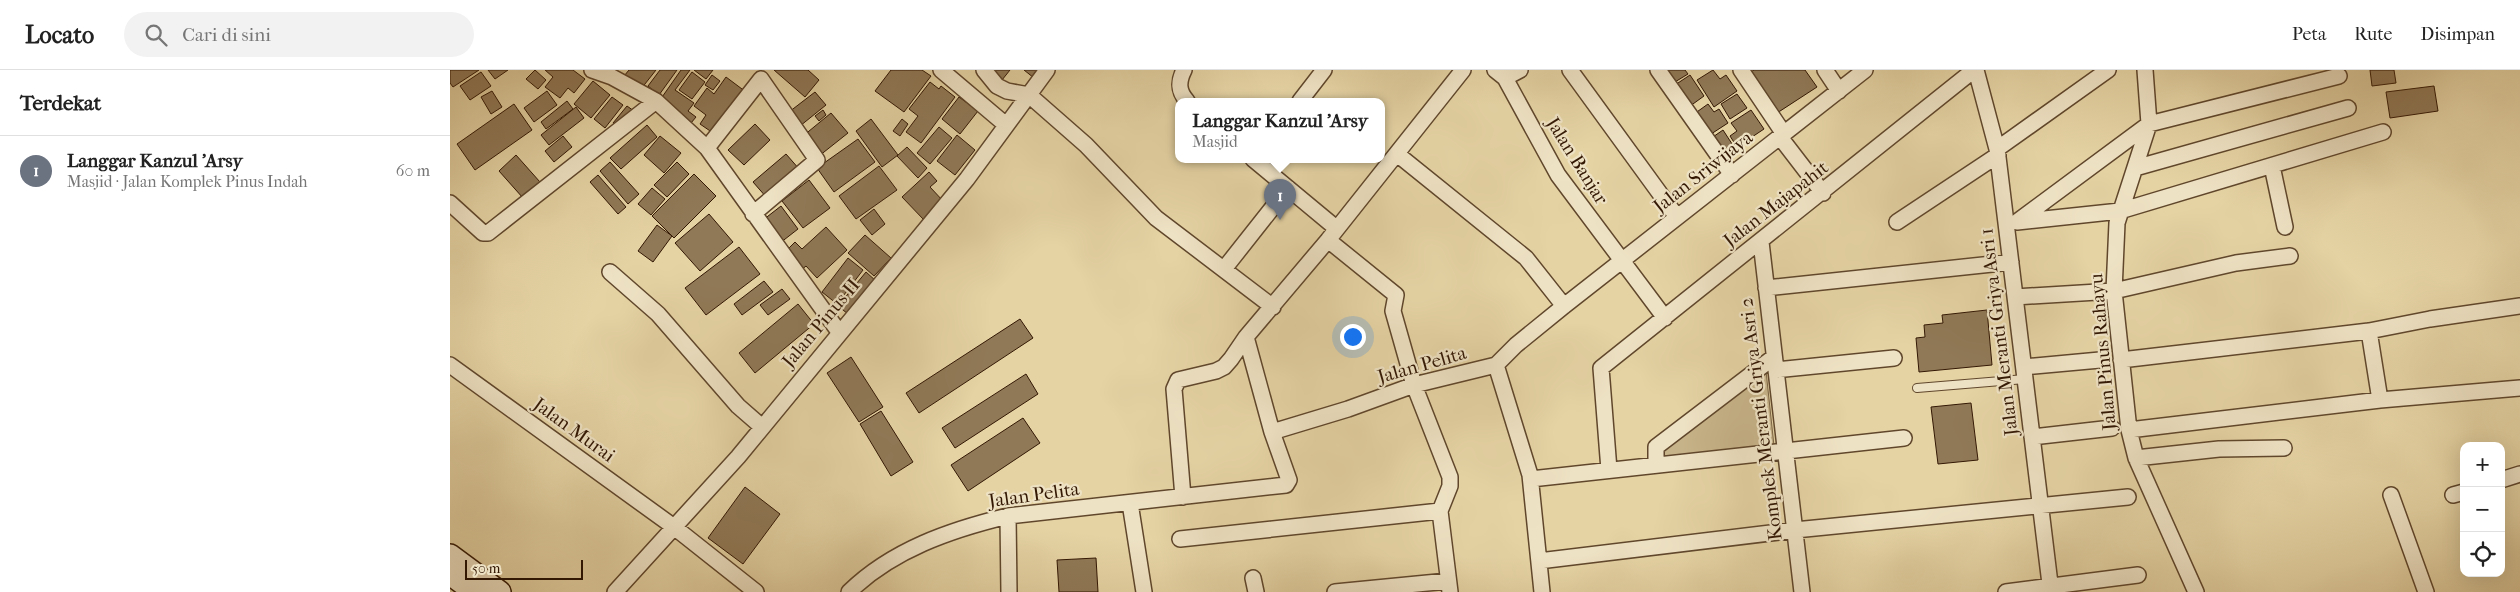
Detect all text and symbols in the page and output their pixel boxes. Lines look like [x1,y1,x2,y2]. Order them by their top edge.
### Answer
search box [124,12,474,57]
text: Locato [25,21,94,49]
icon: search [142,21,170,49]
text: Cari di sini [182,24,271,46]
text: Peta [2292,24,2326,45]
text: Rute [2354,24,2392,45]
text: Disimpan [2420,24,2495,45]
text: Terdekat [20,91,101,115]
popup [1175,98,1385,163]
text: Langgar Kanzul 'Arsy [1192,110,1368,132]
street label: Jalan Banjar [1541,112,1613,209]
street label: Jalan Sriwijaya [1648,126,1757,219]
text: Masjid [1192,132,1238,151]
text: Langgar Kanzul 'Arsy [67,150,243,172]
street label: Jalan Majapahit [1718,156,1833,253]
text: 1 [33,161,39,180]
text: 60 m [396,161,430,180]
text: Masjid · Jalan Komplek Pinus Indah [67,172,308,191]
pin: 1 [1264,179,1296,220]
street label: Jalan Meranti Griya Asri 1 [1975,227,2023,439]
street label: Jalan Pinus Rahayu [2085,272,2121,433]
street label: Jalan Pinus II [776,274,865,373]
street label: Komplek Meranti Griya Asri 2 [1735,296,1787,542]
your location [1340,324,1366,350]
street label: Jalan Pelita [1373,342,1469,389]
street label: Jalan Murai [527,392,619,467]
map controls [2460,442,2505,577]
button: + [2460,442,2505,487]
street label: Jalan Pelita [985,478,1081,513]
button: − [2460,487,2505,532]
button: locate [2460,532,2505,577]
scale bar [465,557,582,580]
text: 50 m [472,560,500,577]

